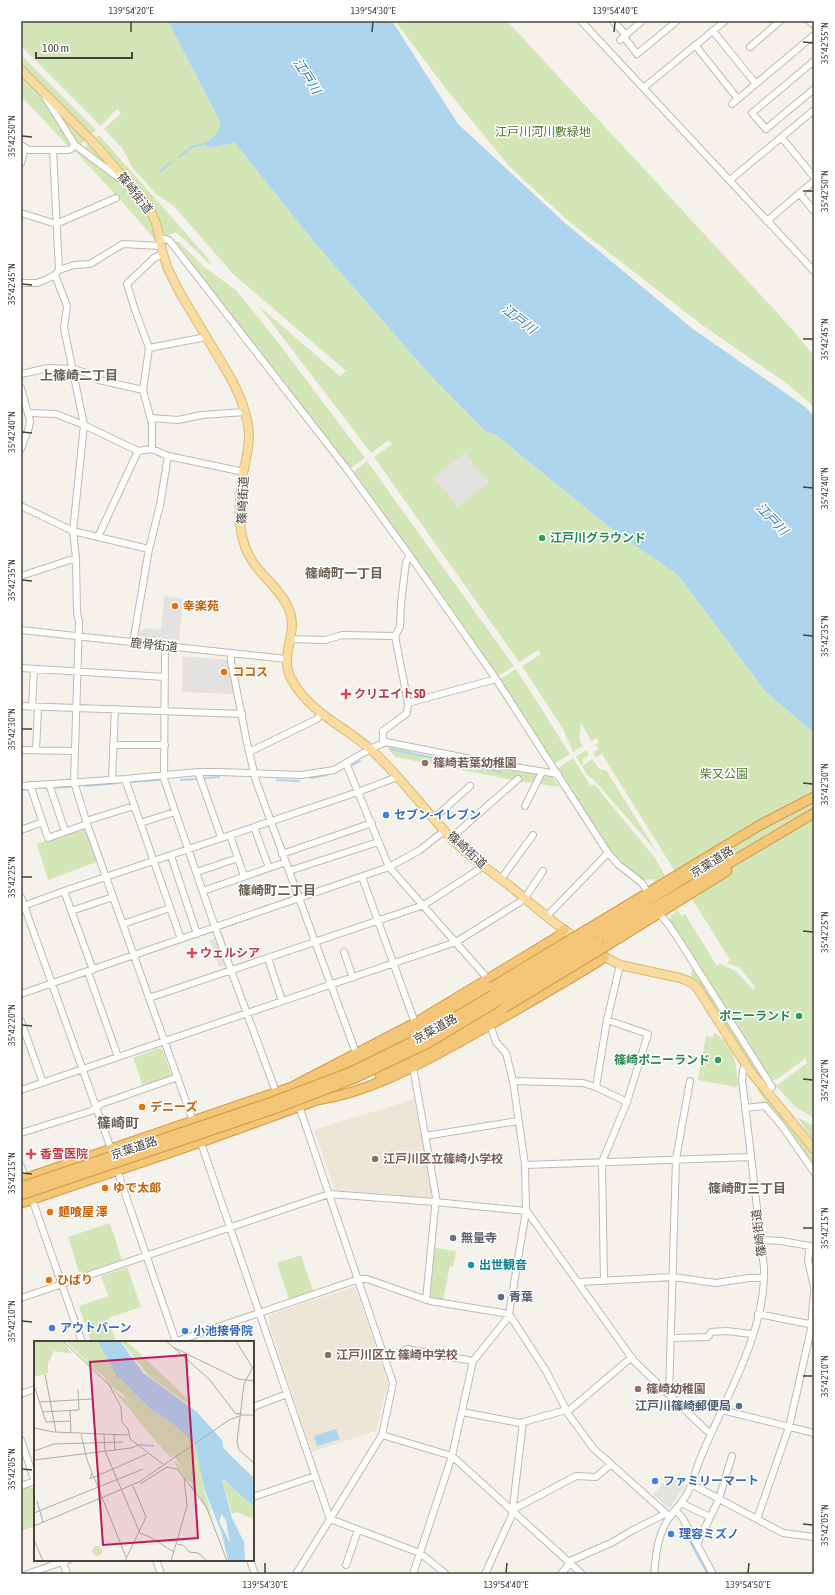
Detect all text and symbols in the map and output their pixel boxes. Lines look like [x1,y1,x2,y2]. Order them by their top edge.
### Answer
text: 139°54'20"E [109,5,154,16]
text: 139°54'30"E [351,5,396,16]
text: 139°54'40"E [593,5,638,16]
text: 35°42'55"N [819,22,830,64]
scale bar [36,34,132,60]
text: 100 m [42,41,69,55]
water label: 江戸川 [290,55,325,98]
text: 35°42'50"N [6,115,17,157]
park label: 江戸川河川敷緑地 [495,125,591,139]
street label: 篠崎街道 [115,170,155,216]
text: 35°42'50"N [819,170,830,212]
text: 35°42'45"N [6,263,17,305]
water label: 江戸川 [499,301,541,338]
text: 35°42'45"N [819,318,830,360]
district label: 上篠崎二丁目 [40,368,118,383]
text: 35°42'40"N [6,411,17,453]
text: 35°42'40"N [819,467,830,509]
street label: 篠崎街道 [235,476,251,524]
water label: 江戸川 [753,500,792,540]
place label: 江戸川グラウンド [550,531,646,545]
marker: 江戸川グラウンド [537,533,547,543]
text: 35°42'35"N [6,559,17,601]
district label: 篠崎町一丁目 [305,566,383,581]
place label: 幸楽苑 [183,599,219,613]
marker: 幸楽苑 [170,601,180,611]
text: 35°42'35"N [819,615,830,657]
street label: 鹿骨街道 [129,636,179,654]
place label: ココス [232,665,268,679]
marker: ココス [219,667,229,677]
place label: クリエイトSD [354,687,426,701]
marker: クリエイトSD [341,689,351,699]
text: 35°42'30"N [6,708,17,750]
place label: 篠崎若葉幼稚園 [433,756,517,770]
marker: 篠崎若葉幼稚園 [420,758,430,768]
text: 35°42'30"N [819,763,830,805]
park label: 柴又公園 [700,767,748,781]
place label: セブン-イレブン [394,808,481,822]
marker: セブン-イレブン [381,810,391,820]
street label: 篠崎街道 [444,829,490,871]
street label: 京葉道路 [688,843,736,881]
text: 35°42'25"N [6,856,17,898]
district label: 篠崎町二丁目 [238,883,316,898]
text: 35°42'25"N [819,911,830,953]
place label: ウェルシア [200,946,260,960]
marker: ウェルシア [187,948,197,958]
text: 35°42'20"N [6,1004,17,1046]
place label: ポニーランド [719,1009,791,1023]
street label: 京葉道路 [411,1011,459,1047]
marker: ポニーランド [794,1011,804,1021]
place label: 篠崎ポニーランド [614,1053,710,1067]
marker: 篠崎ポニーランド [713,1055,723,1065]
text: 35°42'20"N [819,1059,830,1101]
place label: デニーズ [150,1100,197,1114]
marker: デニーズ [137,1102,147,1112]
district label: 篠崎町 [97,1115,139,1131]
street label: 京葉道路 [109,1134,159,1162]
place label: 香雪医院 [40,1147,88,1161]
marker: 香雪医院 [25,1148,37,1160]
text: 35°42'15"N [6,1152,17,1194]
place label: 江戸川区立篠崎小学校 [383,1152,503,1166]
marker: 江戸川区立篠崎小学校 [370,1154,380,1164]
place label: ゆで太郎 [113,1181,161,1195]
district label: 篠崎町三丁目 [708,1181,786,1196]
marker: ゆで太郎 [100,1183,110,1193]
place label: 麺喰屋 澤 [58,1205,108,1219]
marker: 麺喰屋 澤 [45,1207,55,1217]
text: 35°42'15"N [819,1207,830,1249]
street label: 篠崎街道 [749,1208,769,1258]
place label: 無量寺 [461,1231,497,1245]
marker: 無量寺 [448,1233,458,1243]
place label: 出世観音 [479,1258,527,1272]
marker: 出世観音 [466,1260,476,1270]
place label: ひばり [57,1273,93,1287]
marker: ひばり [44,1275,54,1285]
place label: 青葉 [509,1290,533,1304]
marker: 青葉 [496,1292,506,1302]
text: 35°42'10"N [6,1300,17,1342]
place label: アウトバーン [60,1321,131,1335]
marker: アウトバーン [47,1323,57,1333]
place label: 小池接骨院 [193,1324,253,1338]
marker: 小池接骨院 [180,1326,190,1336]
inset map [34,1341,254,1561]
place label: 江戸川区立 篠崎中学校 [336,1348,458,1362]
marker: 江戸川区立 篠崎中学校 [323,1350,333,1360]
text: 35°42'10"N [819,1355,830,1397]
place label: 篠崎幼稚園 [646,1382,706,1396]
marker: 篠崎幼稚園 [633,1384,643,1394]
place label: 江戸川篠崎郵便局 [635,1399,731,1413]
marker: 江戸川篠崎郵便局 [734,1401,744,1411]
text: 35°42'05"N [6,1448,17,1490]
place label: ファミリーマート [663,1474,759,1488]
marker: ファミリーマート [650,1476,660,1486]
text: 35°42'05"N [819,1504,830,1546]
place label: 理容ミズノ [679,1527,739,1541]
marker: 理容ミズノ [666,1529,676,1539]
text: 139°54'30"E [243,1579,288,1590]
text: 139°54'40"E [484,1579,529,1590]
text: 139°54'50"E [726,1579,771,1590]

